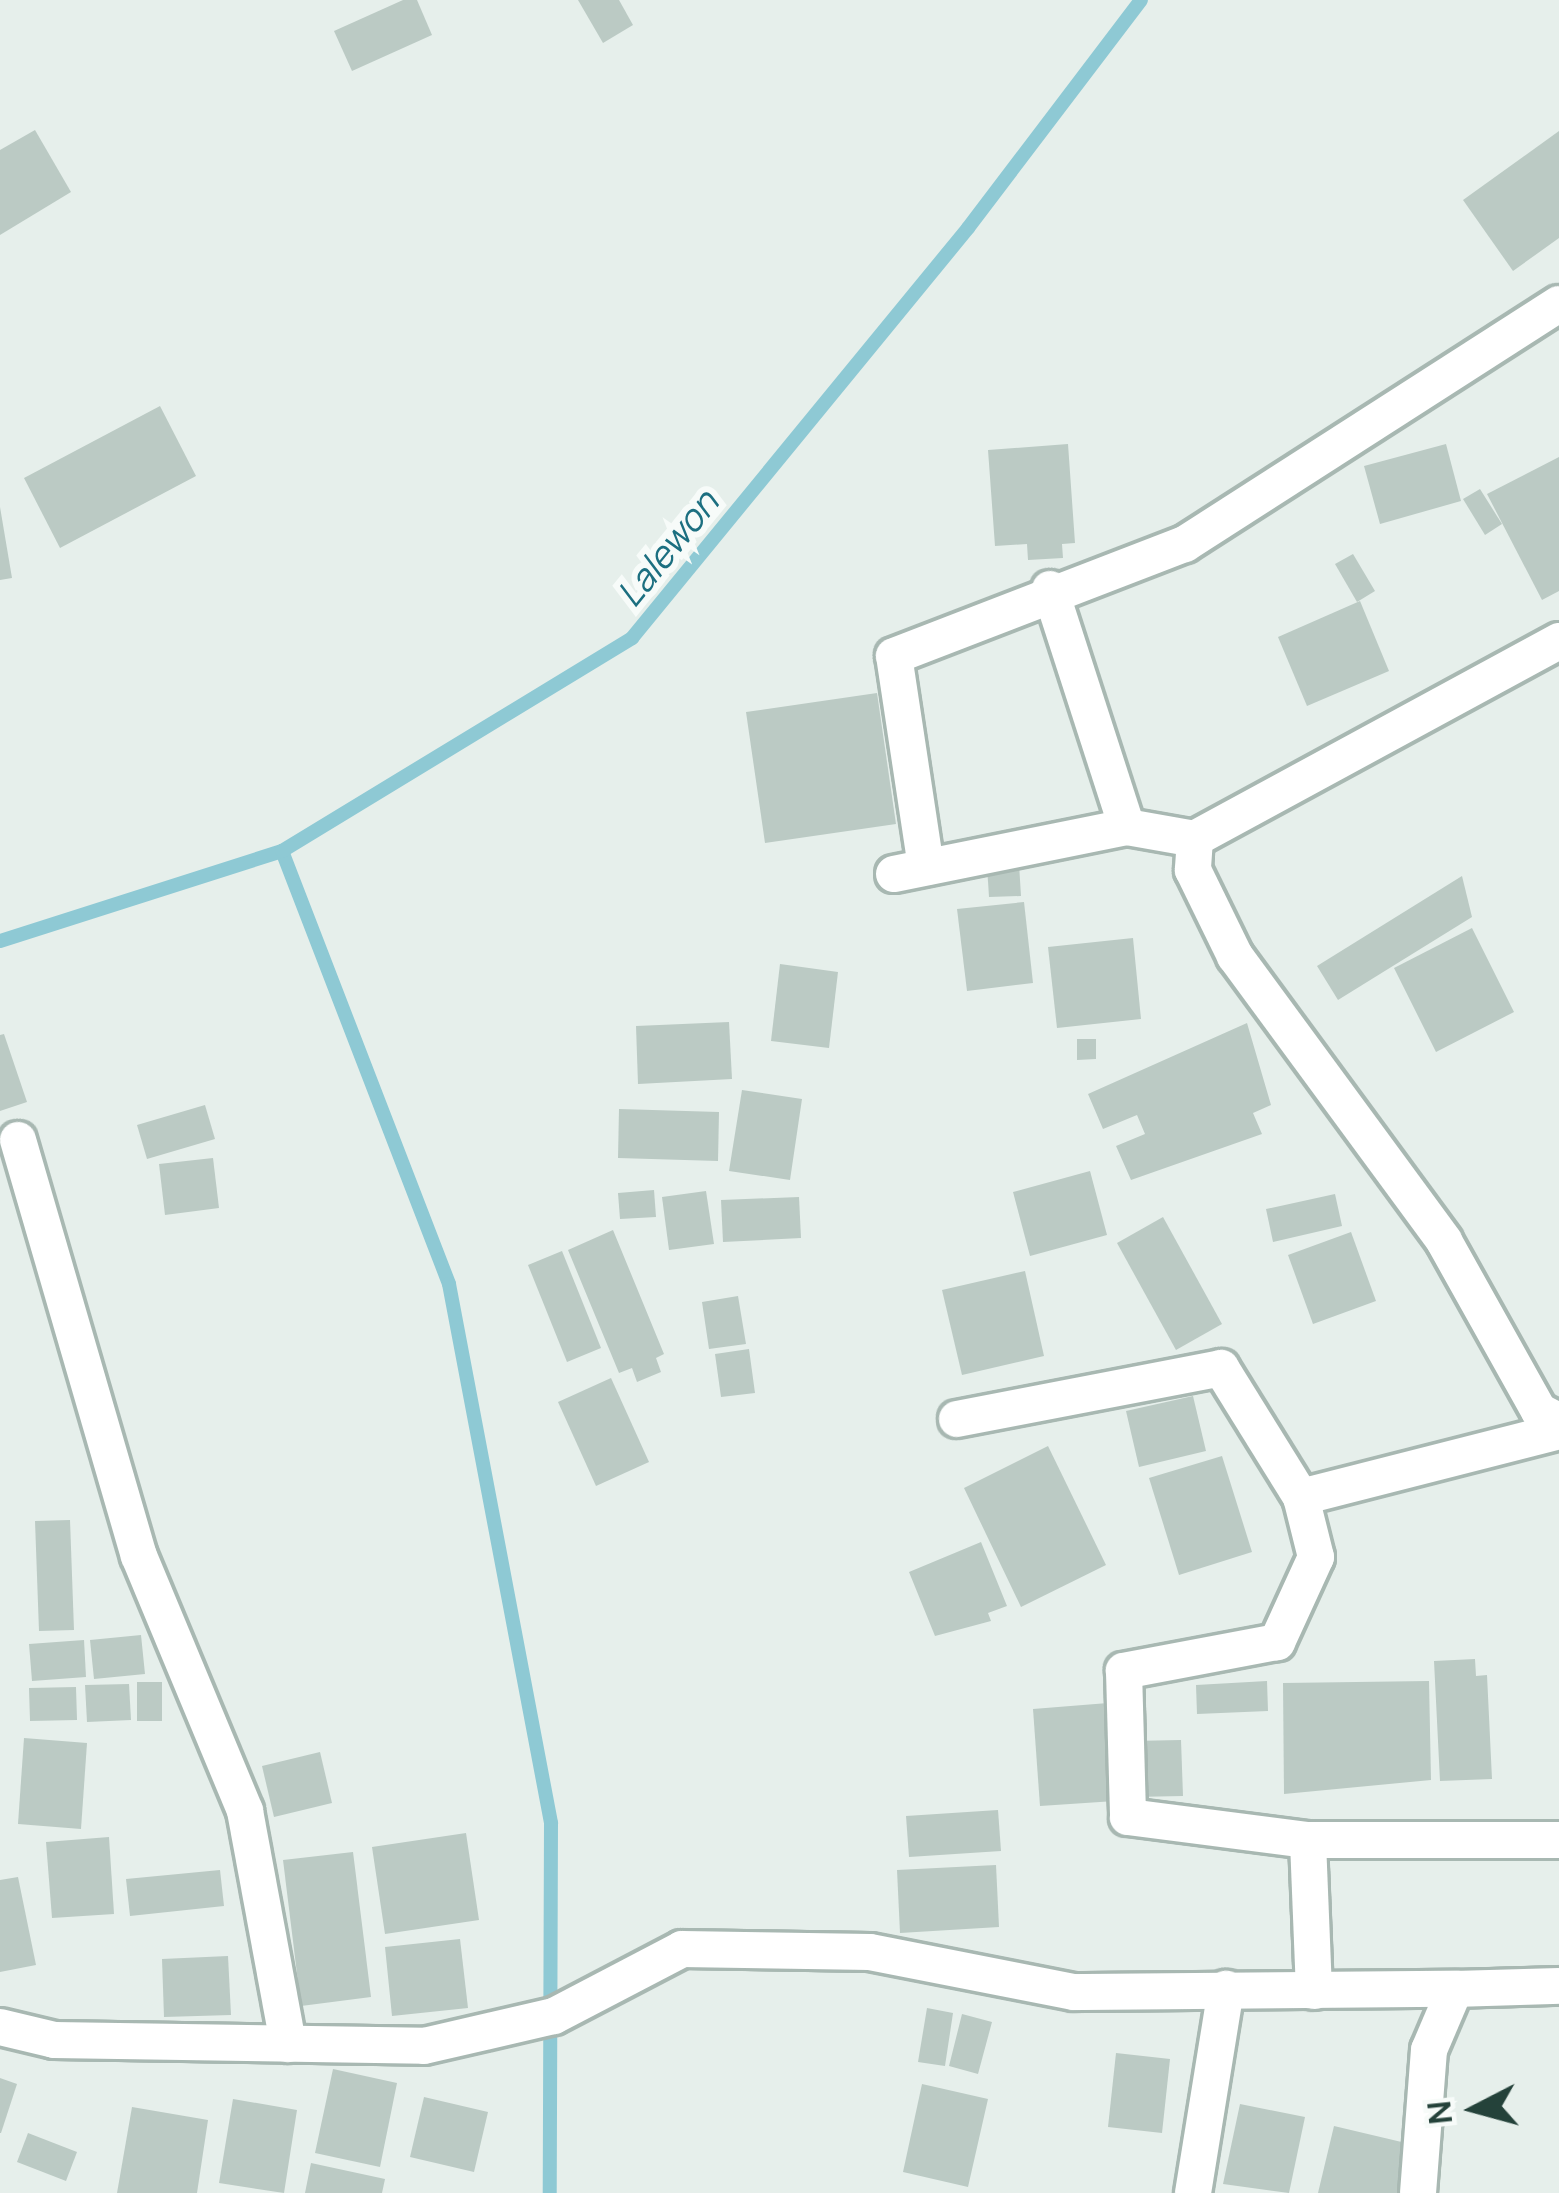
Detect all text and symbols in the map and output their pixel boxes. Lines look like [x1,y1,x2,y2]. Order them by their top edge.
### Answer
water label: Lalewon [607,481,727,615]
north arrow [1415,2049,1535,2169]
text: N [1415,2099,1462,2127]

